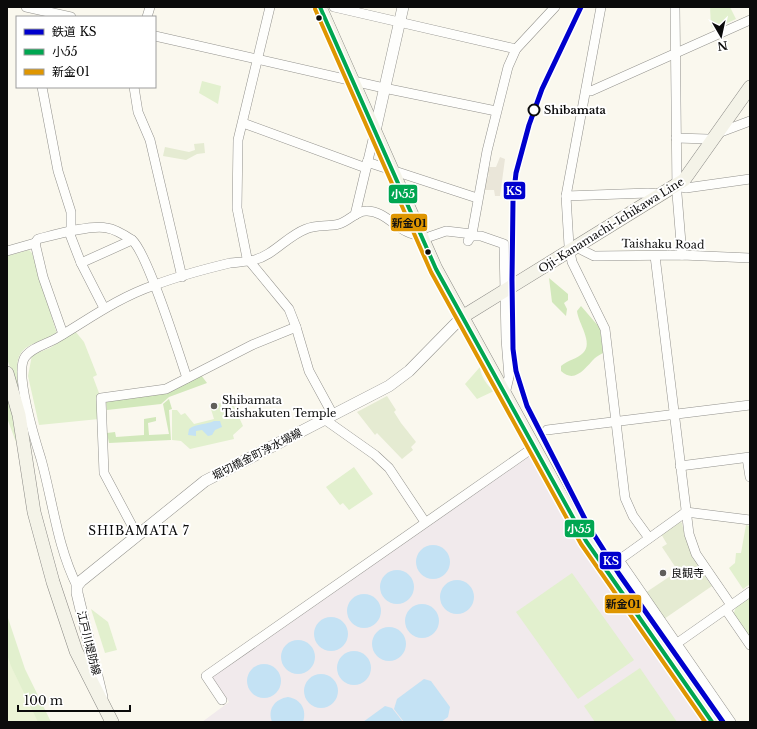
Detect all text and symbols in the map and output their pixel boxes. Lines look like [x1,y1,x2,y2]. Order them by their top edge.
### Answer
unlabelled marker [314,13,324,23]
legend [16,16,156,88]
north arrow [701,16,741,56]
text: 鉄道 KS [52,24,97,39]
text: N [716,38,729,54]
text: 小55 [52,44,78,59]
text: 新金01 [52,64,90,79]
marker: Shibamata [527,103,541,117]
place label: Shibamata [544,103,607,117]
street label: Oji-Kanamachi-Ichikawa Line [536,174,686,276]
line badge: KS [503,181,526,200]
line badge: 小55 [388,184,418,204]
text: KS [506,184,522,198]
text: 小55 [391,187,415,201]
line badge: 新金01 [390,213,428,232]
text: 新金01 [391,216,427,230]
street label: Taishaku Road [622,236,705,252]
unlabelled marker [423,247,433,257]
place label: Shibamata Taishakuten Temple [222,393,336,420]
marker: Shibamata Taishakuten Temple [209,401,219,411]
street label: 堀切橋金町浄水場線 [210,425,304,483]
line badge: 小55 [564,519,595,538]
text: 小55 [567,522,591,536]
district label: SHIBAMATA 7 [88,523,190,538]
line badge: KS [599,551,622,570]
text: KS [603,554,619,568]
place label: 良観寺 [671,566,704,580]
marker: 良観寺 [658,568,668,578]
line badge: 新金01 [604,594,642,614]
text: 新金01 [605,597,641,611]
street label: 江戸川堤防線 [74,609,104,677]
scale bar [18,687,130,713]
text: 100 m [24,693,63,708]

